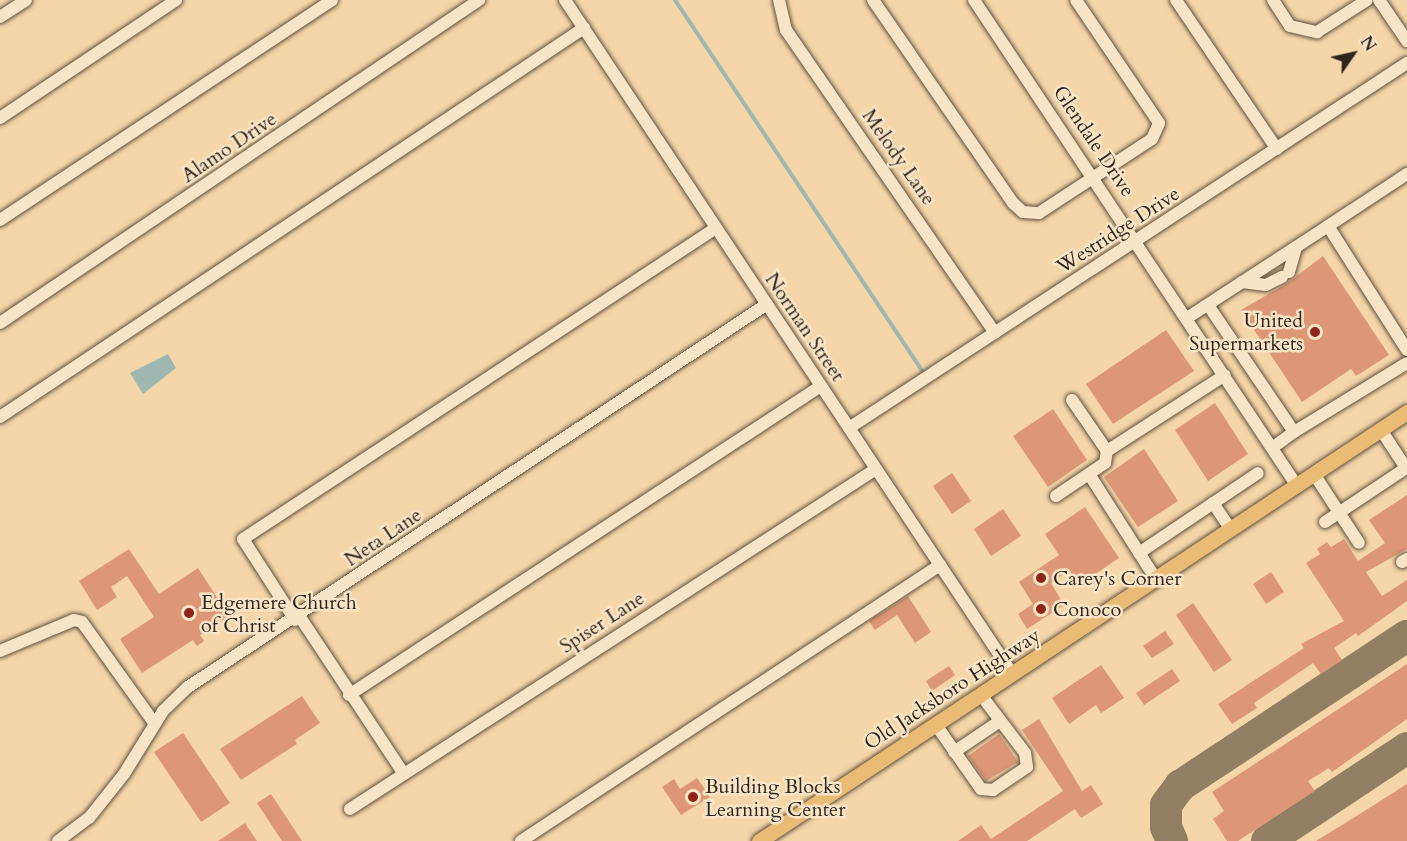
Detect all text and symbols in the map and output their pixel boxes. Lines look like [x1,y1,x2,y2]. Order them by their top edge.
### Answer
north arrow [1323,24,1383,84]
text: N [1355,32,1381,56]
street label: Glendale Drive [1048,81,1140,201]
street label: Melody Lane [857,104,941,210]
street label: Alamo Drive [177,106,281,188]
street label: Westridge Drive [1052,181,1184,279]
street label: Norman Street [760,268,850,386]
place label: United Supermarkets [1189,308,1303,355]
marker: United Supermarkets [1308,325,1322,339]
street label: Neta Lane [340,503,426,571]
place label: Carey's Corner [1053,566,1182,590]
marker: Carey's Corner [1034,571,1048,585]
street label: Spiser Lane [555,586,649,658]
place label: Edgemere Church of Christ [201,590,357,637]
place label: Conoco [1053,597,1121,621]
marker: Conoco [1034,602,1048,616]
marker: Edgemere Church of Christ [182,606,196,620]
street label: Old Jacksboro Highway [859,623,1045,755]
place label: Building Blocks Learning Center [705,774,845,821]
marker: Building Blocks Learning Center [686,790,700,804]

